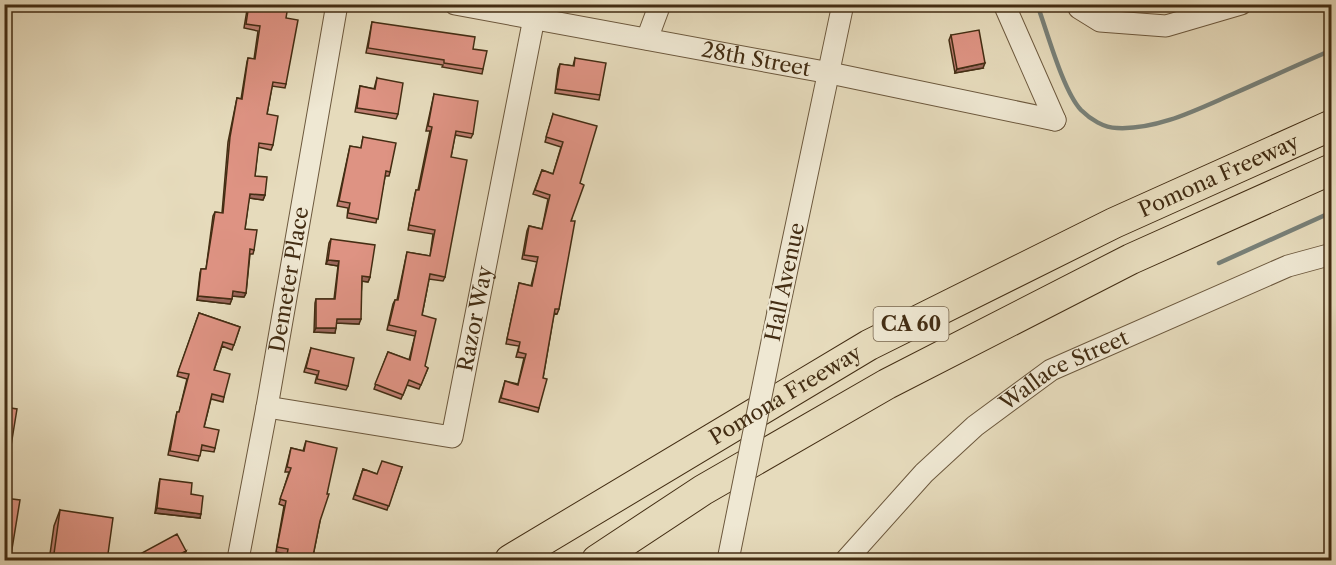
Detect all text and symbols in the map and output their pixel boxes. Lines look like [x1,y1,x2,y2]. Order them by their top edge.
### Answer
street label: 28th Street [700,37,813,81]
street label: Pomona Freeway [1135,129,1303,222]
street label: Demeter Place [264,205,314,354]
street label: Hall Avenue [760,220,809,344]
street label: Razor Way [452,263,497,373]
road number: CA 60 [874,307,948,341]
street label: Wallace Street [994,324,1133,416]
street label: Pomona Freeway [705,339,866,450]

